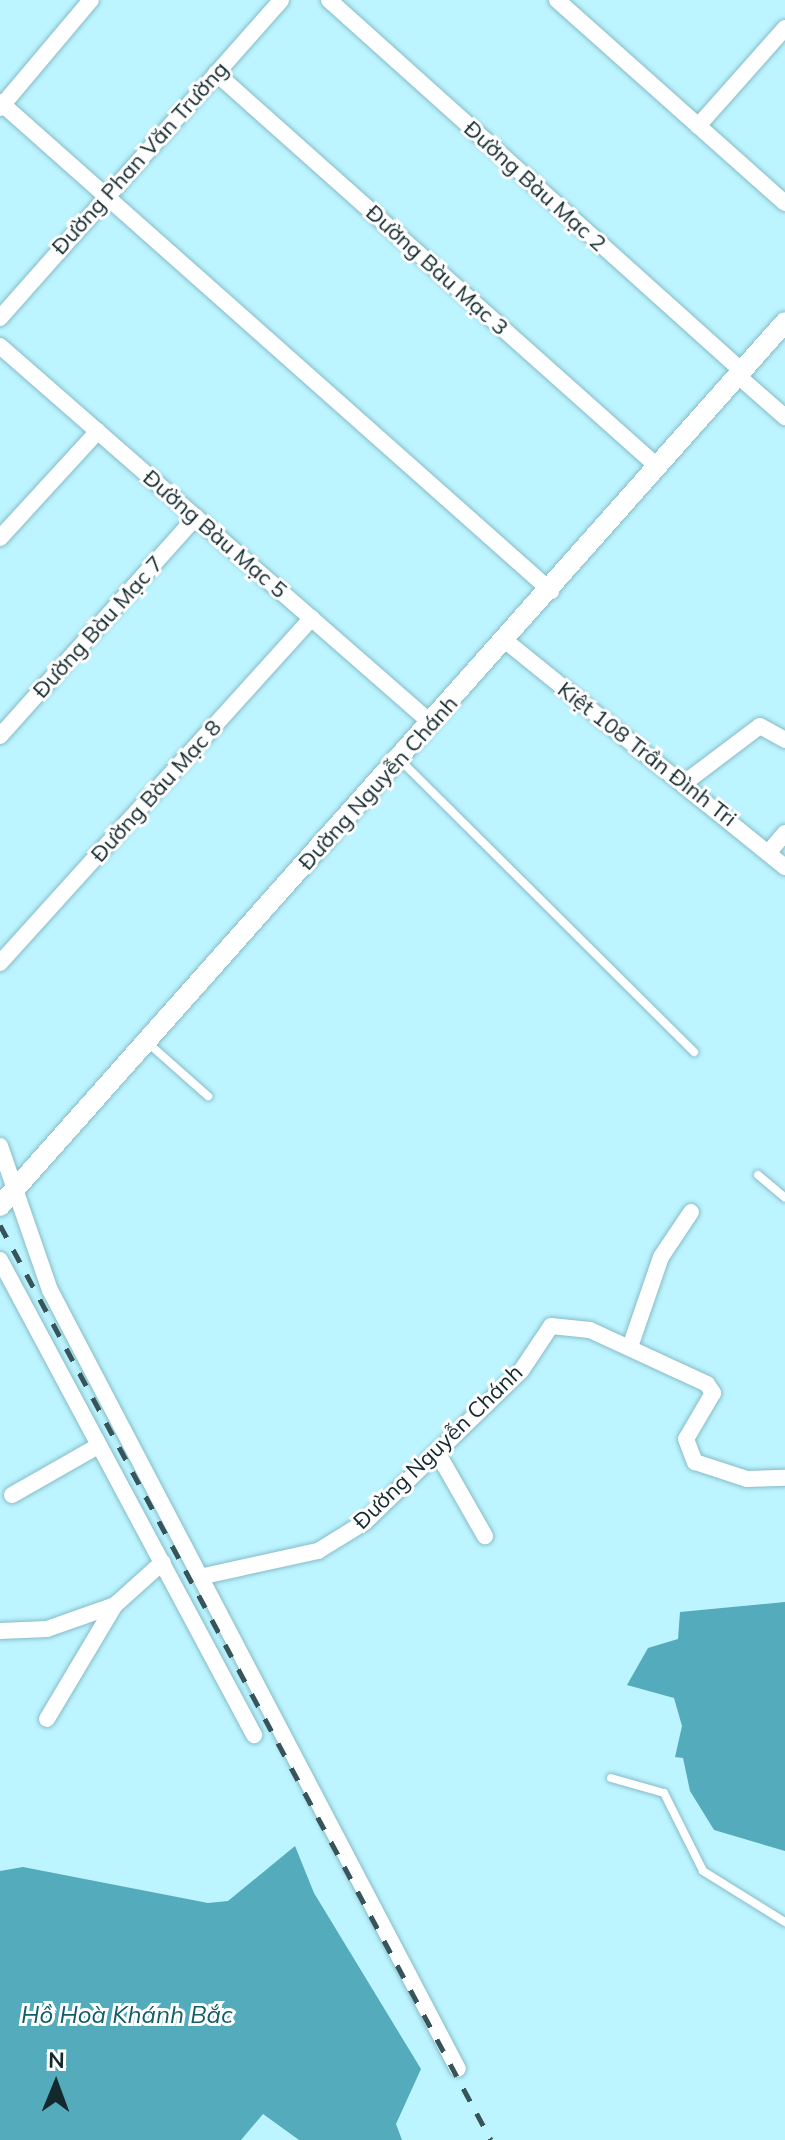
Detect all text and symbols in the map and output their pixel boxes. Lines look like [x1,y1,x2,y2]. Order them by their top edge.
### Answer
street label: Đường Phan Văn Trường [46,56,234,260]
street label: Đường Bàu Mạc 2 [459,115,611,257]
street label: Đường Bàu Mạc 3 [361,199,513,341]
street label: Đường Bàu Mạc 5 [138,464,292,604]
street label: Đường Bàu Mạc 7 [27,551,169,703]
street label: Kiệt 108 Trần Đình Tri [552,676,742,832]
street label: Đường Nguyễn Chánh [293,691,463,875]
street label: Đường Bàu Mạc 8 [85,715,227,867]
street label: Đường Nguyễn Chánh [348,1359,528,1535]
water label: Hồ Hoà Khánh Bắc [21,2001,233,2029]
north arrow [16,2044,96,2124]
text: N [48,2046,65,2074]

